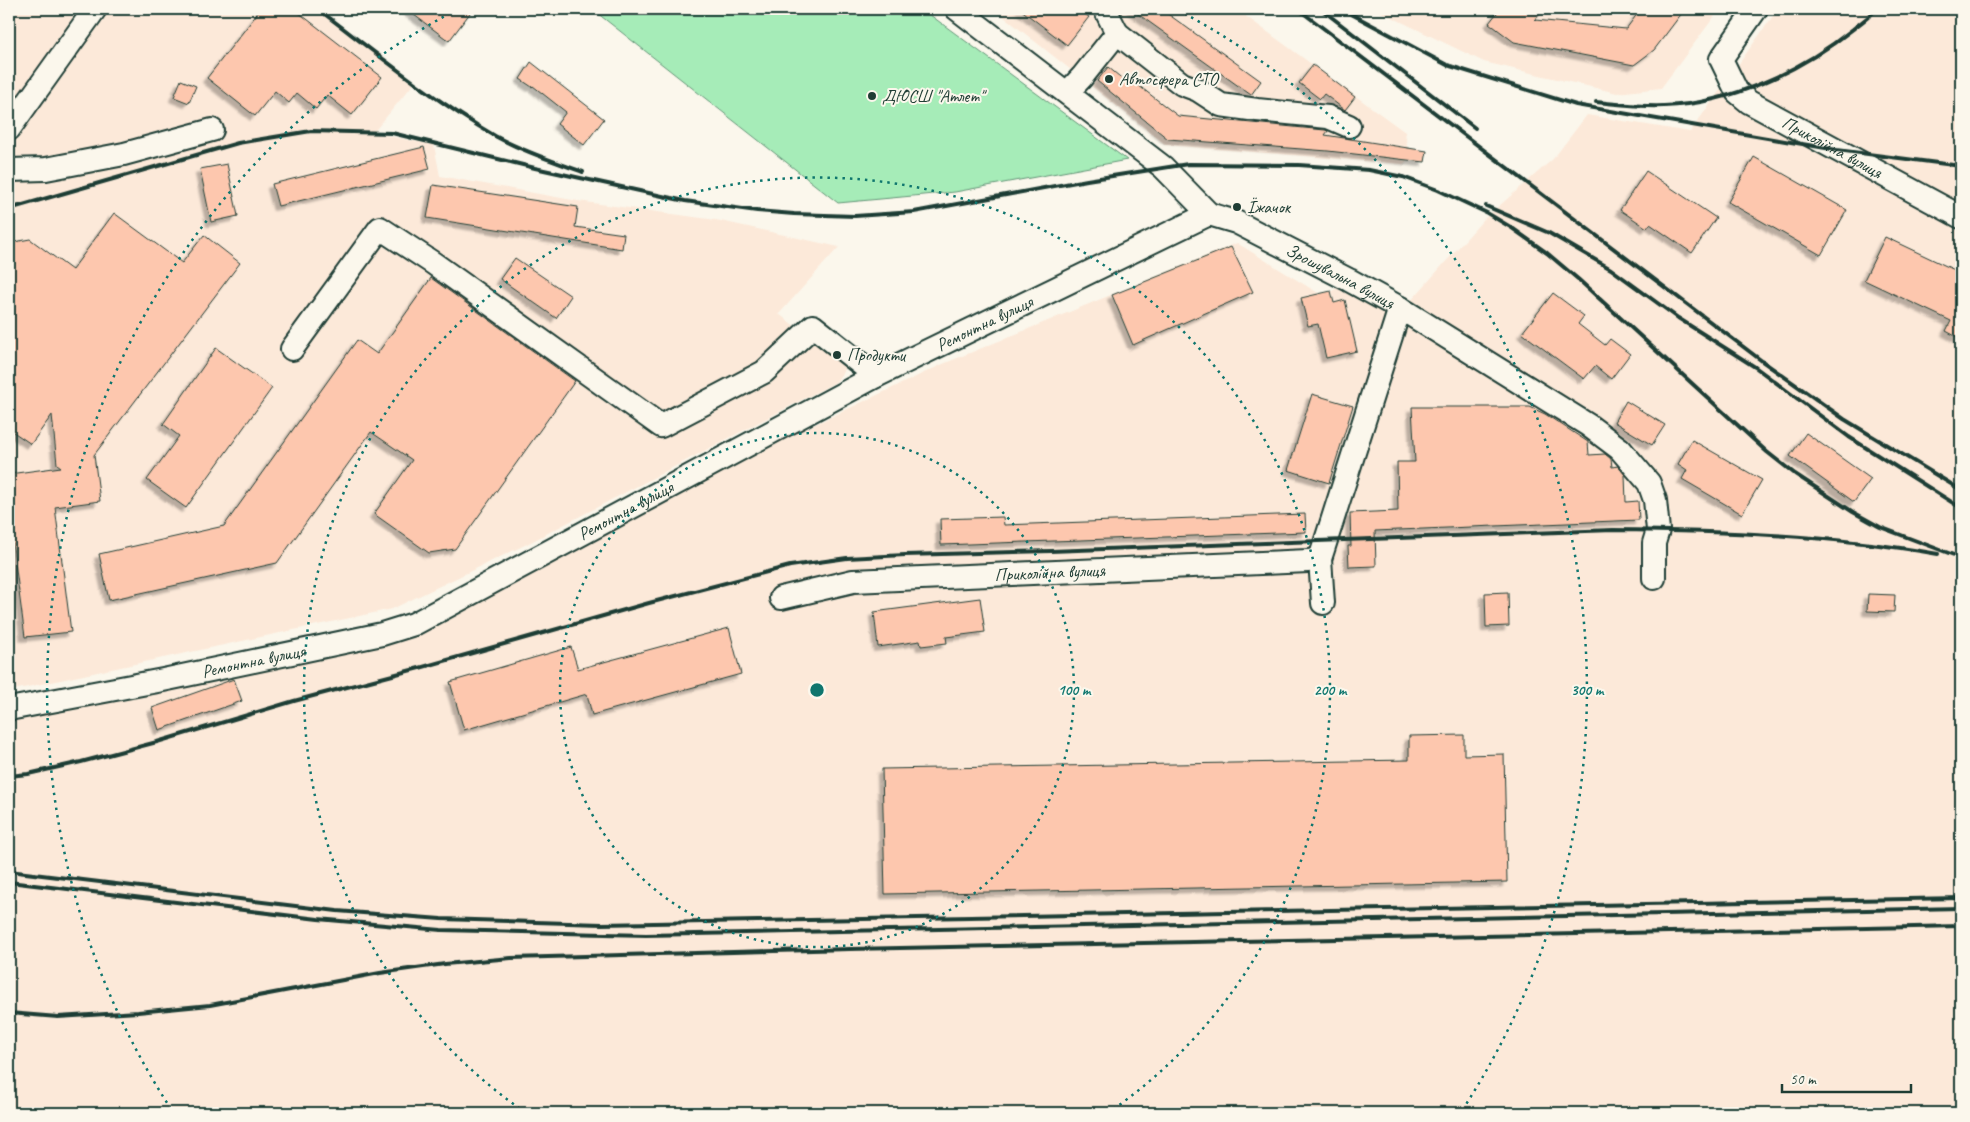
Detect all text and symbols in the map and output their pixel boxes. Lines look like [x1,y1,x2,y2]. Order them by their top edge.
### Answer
place label: Автосфера СТО [1119,68,1220,90]
marker: Автосфера СТО [1103,73,1115,85]
place label: ДЮСШ "Атлет" [882,85,987,107]
marker: ДЮСШ "Атлет" [866,90,878,102]
street label: Приколійна вулиця [1778,111,1887,184]
place label: Їжачок [1247,196,1292,218]
marker: Їжачок [1231,201,1243,213]
street label: Зрошувальна вулиця [1282,239,1400,315]
street label: Ремонтна вулиця [933,290,1038,356]
place label: Продукти [847,344,907,366]
marker: Продукти [831,349,843,361]
street label: Ремонтна вулиця [574,475,678,545]
street label: Приколійна вулиця [994,559,1107,586]
street label: Ремонтна вулиця [200,639,309,683]
centre of rings [808,681,826,699]
text: 100 m [1058,681,1092,700]
text: 200 m [1314,681,1348,700]
text: 300 m [1571,681,1605,700]
scale bar [1782,1062,1911,1094]
text: 50 m [1790,1070,1817,1089]

